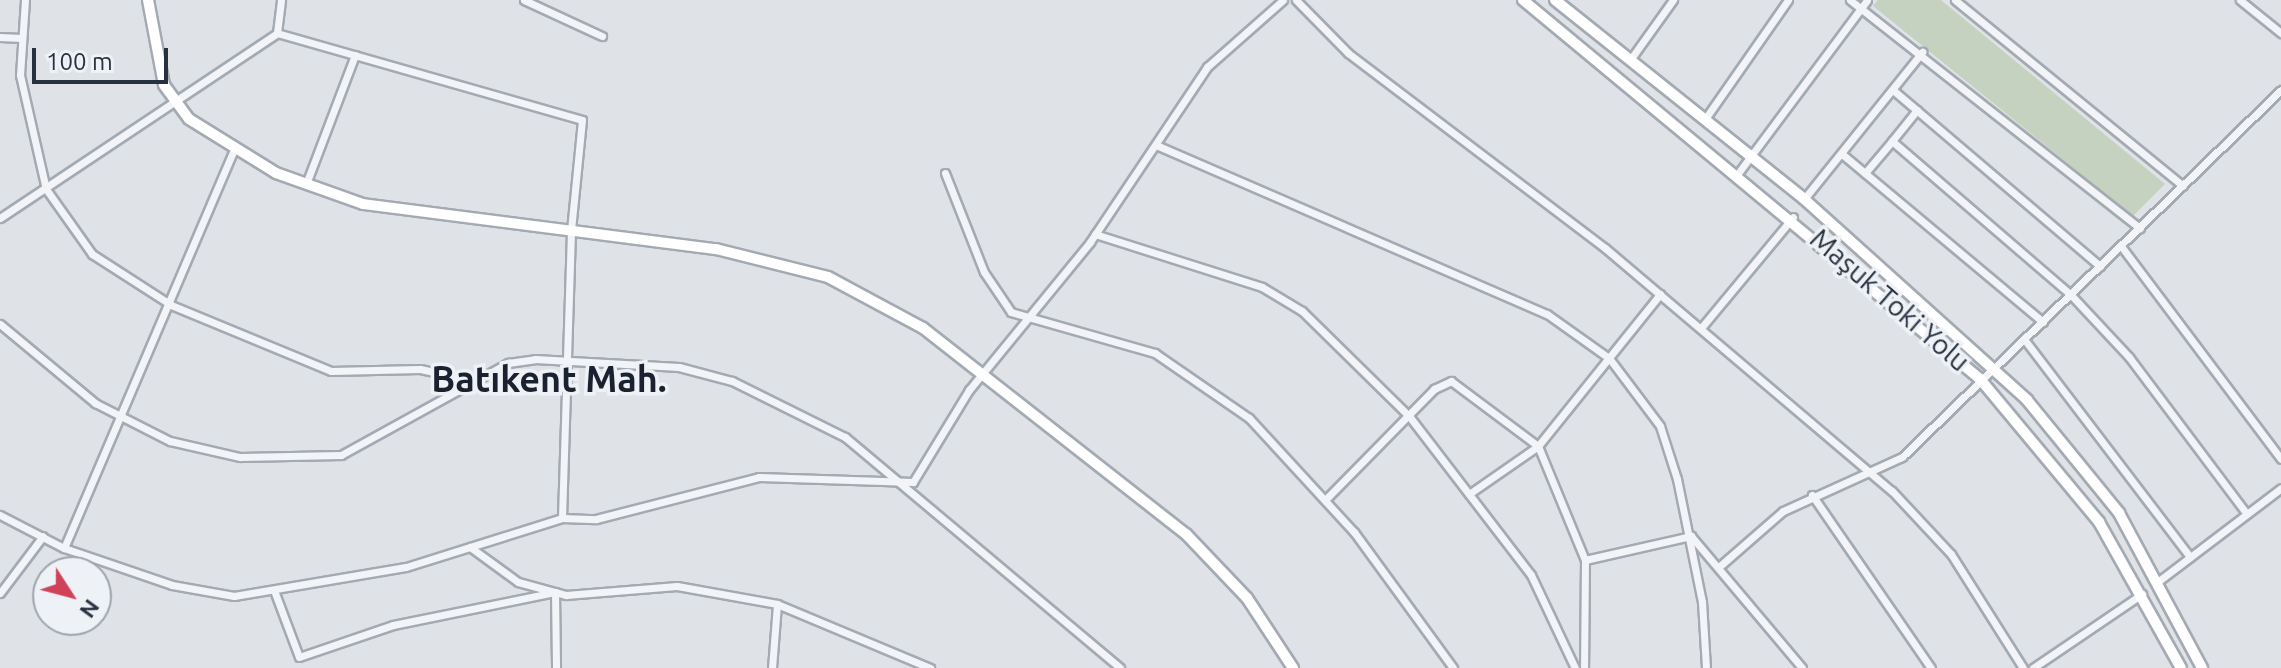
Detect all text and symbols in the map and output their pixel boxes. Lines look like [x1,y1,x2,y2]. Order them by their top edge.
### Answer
scale bar [36,32,172,82]
text: 100 m [46,48,113,75]
street label: Maşuk Toki Yolu [1803,222,1977,378]
district label: Batıkent Mah. [431,357,667,401]
north arrow [32,556,112,636]
text: N [75,595,105,623]

